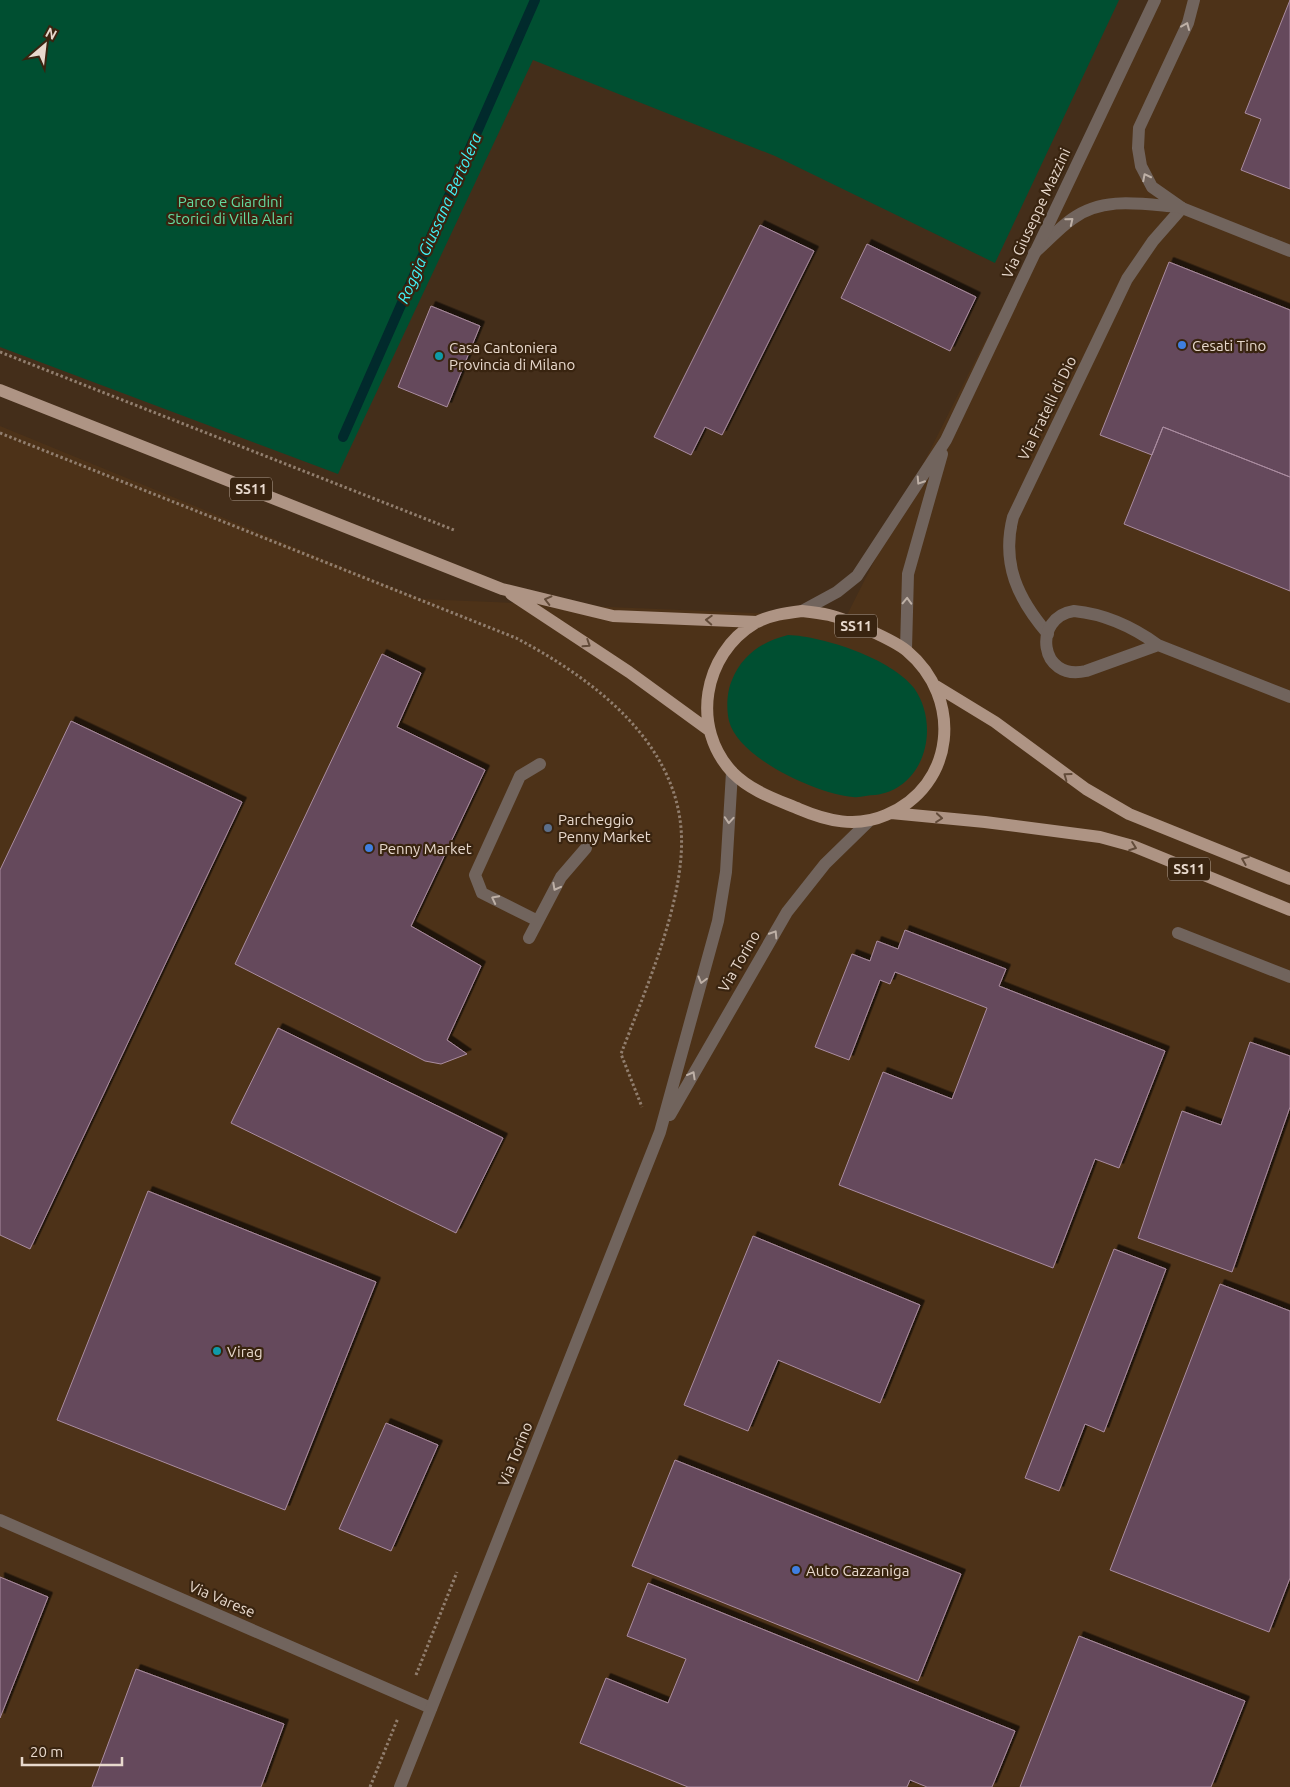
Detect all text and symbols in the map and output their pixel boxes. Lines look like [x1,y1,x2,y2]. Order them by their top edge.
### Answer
north arrow [20,20,70,70]
one-way arrow [1179,22,1190,31]
text: N [43,24,59,43]
water label: Roggia Giussana Bertolera [393,130,485,306]
street label: Via Giuseppe Mazzini [998,145,1074,281]
one-way arrow [1142,173,1152,182]
park label: Parco e Giardini Storici di Villa Alari [167,193,293,227]
one-way arrow [1064,219,1073,227]
place label: Cesati Tino [1192,337,1266,354]
place label: Casa Cantoniera Provincia di Milano [449,339,575,373]
marker: Cesati Tino [1176,339,1188,351]
marker: Casa Cantoniera Provincia di Milano [433,350,445,362]
street label: Via Fratelli di Dio [1014,353,1080,463]
one-way arrow [917,475,927,484]
road number: SS11 [230,478,272,500]
one-way arrow [544,595,553,606]
one-way arrow [902,596,912,604]
one-way arrow [704,614,712,625]
road number: SS11 [835,614,877,638]
one-way arrow [582,638,591,648]
one-way arrow [1063,773,1073,782]
place label: Parcheggio Penny Market [558,811,651,845]
one-way arrow [935,812,943,823]
one-way arrow [723,817,734,825]
marker: Parcheggio Penny Market [542,822,554,834]
place label: Penny Market [379,840,472,857]
one-way arrow [1129,841,1137,851]
marker: Penny Market [363,842,375,854]
one-way arrow [1241,856,1250,867]
road number: SS11 [1168,858,1210,881]
one-way arrow [552,882,562,891]
one-way arrow [491,895,500,905]
street label: Via Torino [715,927,763,995]
one-way arrow [767,930,777,939]
one-way arrow [697,976,708,984]
one-way arrow [686,1071,696,1080]
place label: Virag [227,1343,263,1360]
marker: Virag [211,1345,223,1357]
street label: Via Torino [494,1419,536,1489]
place label: Auto Cazzaniga [806,1562,909,1579]
marker: Auto Cazzaniga [790,1564,802,1576]
street label: Via Varese [186,1577,258,1621]
scale bar [22,1734,122,1766]
text: 20 m [30,1743,63,1760]

